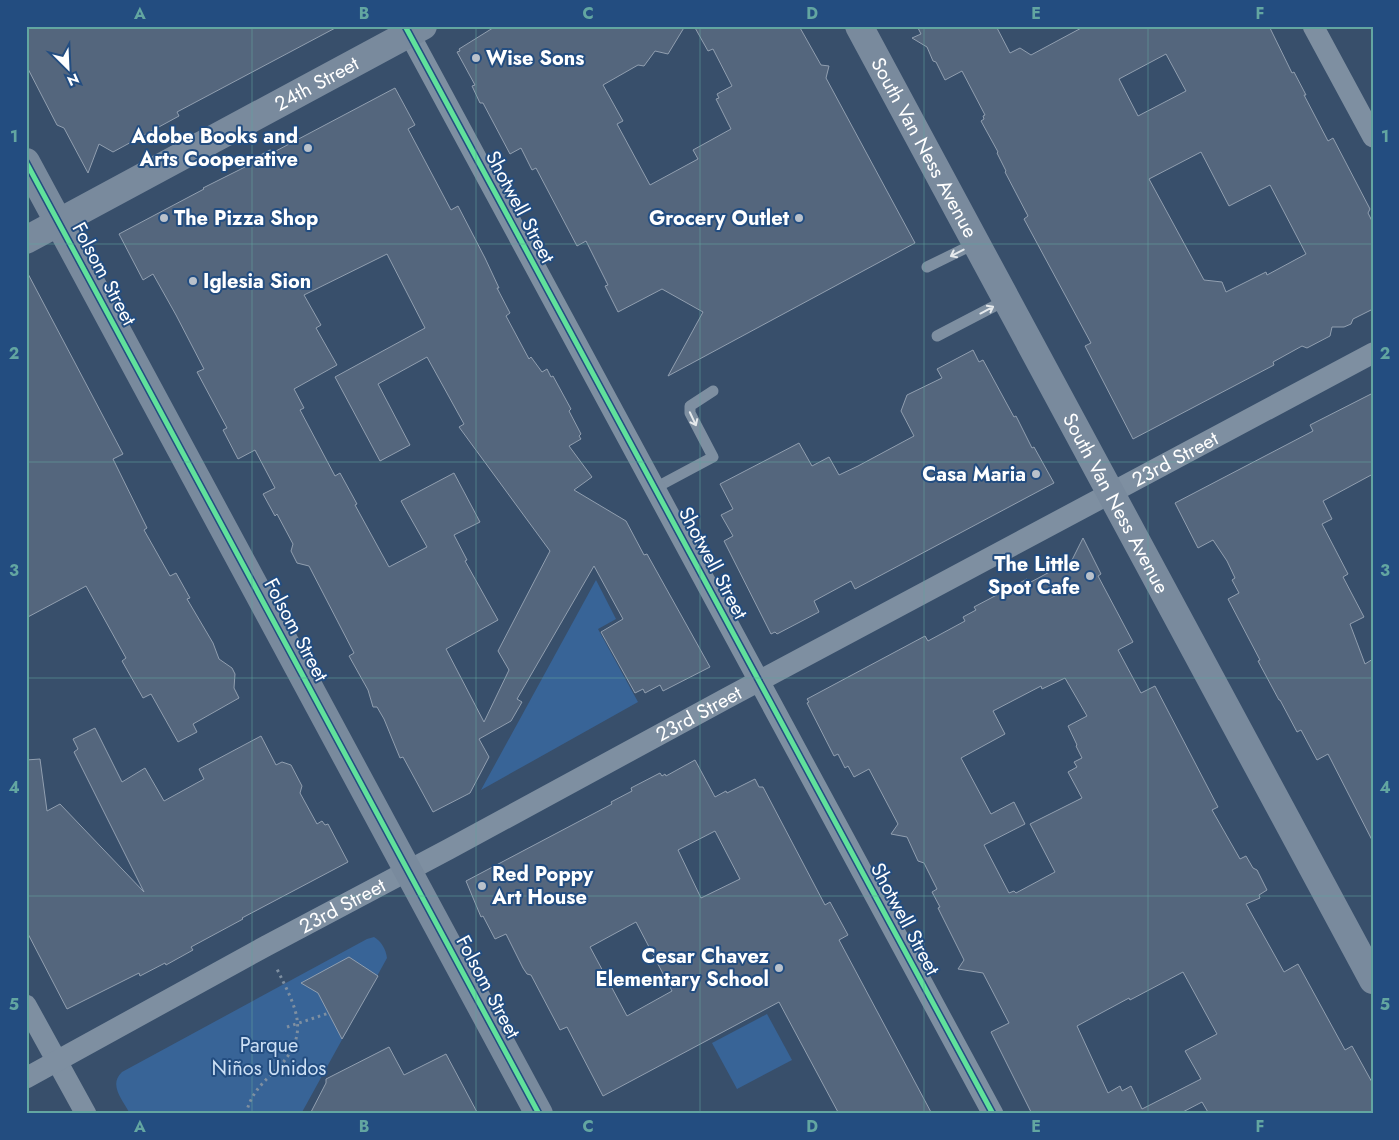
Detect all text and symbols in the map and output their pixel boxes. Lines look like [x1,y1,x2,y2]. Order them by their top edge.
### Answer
text: A [133,2,146,25]
text: B [359,2,369,25]
text: C [582,2,594,25]
text: D [806,2,818,25]
text: E [1031,2,1041,25]
text: F [1256,2,1264,25]
north arrow [42,42,92,92]
place label: Wise Sons [486,44,584,73]
street label: 24th Street [269,49,364,118]
marker: Wise Sons [470,52,482,64]
street label: South Van Ness Avenue [864,52,985,243]
text: N [64,68,82,91]
place label: Adobe Books and Arts Cooperative [130,122,298,174]
text: 1 [10,125,18,148]
text: 1 [1381,125,1389,148]
marker: Adobe Books and Arts Cooperative [302,142,314,154]
street label: Shotwell Street [478,146,562,269]
place label: The Pizza Shop [174,204,318,233]
place label: Grocery Outlet [649,204,790,233]
marker: The Pizza Shop [158,212,170,224]
marker: Grocery Outlet [793,212,805,224]
street label: Folsom Street [65,217,143,331]
one-way arrow [949,248,964,258]
place label: Iglesia Sion [203,267,311,296]
marker: Iglesia Sion [187,275,199,287]
one-way arrow [979,305,994,314]
text: 2 [9,342,19,365]
text: 2 [1380,342,1390,365]
street label: South Van Ness Avenue [1056,408,1177,599]
one-way arrow [689,411,699,426]
street label: 23rd Street [1126,424,1223,494]
place label: Casa Maria [922,460,1026,489]
marker: Casa Maria [1030,468,1042,480]
street label: Shotwell Street [671,502,755,625]
place label: The Little Spot Cafe [988,550,1080,602]
text: 3 [9,559,19,582]
text: 3 [1380,559,1390,582]
marker: The Little Spot Cafe [1084,570,1096,582]
street label: Folsom Street [257,573,335,687]
street label: 23rd Street [650,678,747,749]
text: 4 [8,776,20,799]
text: 4 [1379,776,1391,799]
street label: Shotwell Street [863,858,947,981]
place label: Red Poppy Art House [491,860,594,912]
street label: 23rd Street [294,871,391,941]
marker: Red Poppy Art House [476,880,488,892]
street label: Folsom Street [449,930,527,1044]
place label: Cesar Chavez Elementary School [596,942,770,994]
marker: Cesar Chavez Elementary School [773,962,785,974]
text: 5 [9,993,19,1016]
text: 5 [1380,993,1390,1016]
park label: Parque Niños Unidos [212,1031,326,1083]
text: A [133,1115,146,1138]
text: B [359,1115,369,1138]
text: C [582,1115,594,1138]
text: D [806,1115,818,1138]
text: E [1031,1115,1041,1138]
text: F [1256,1115,1264,1138]

